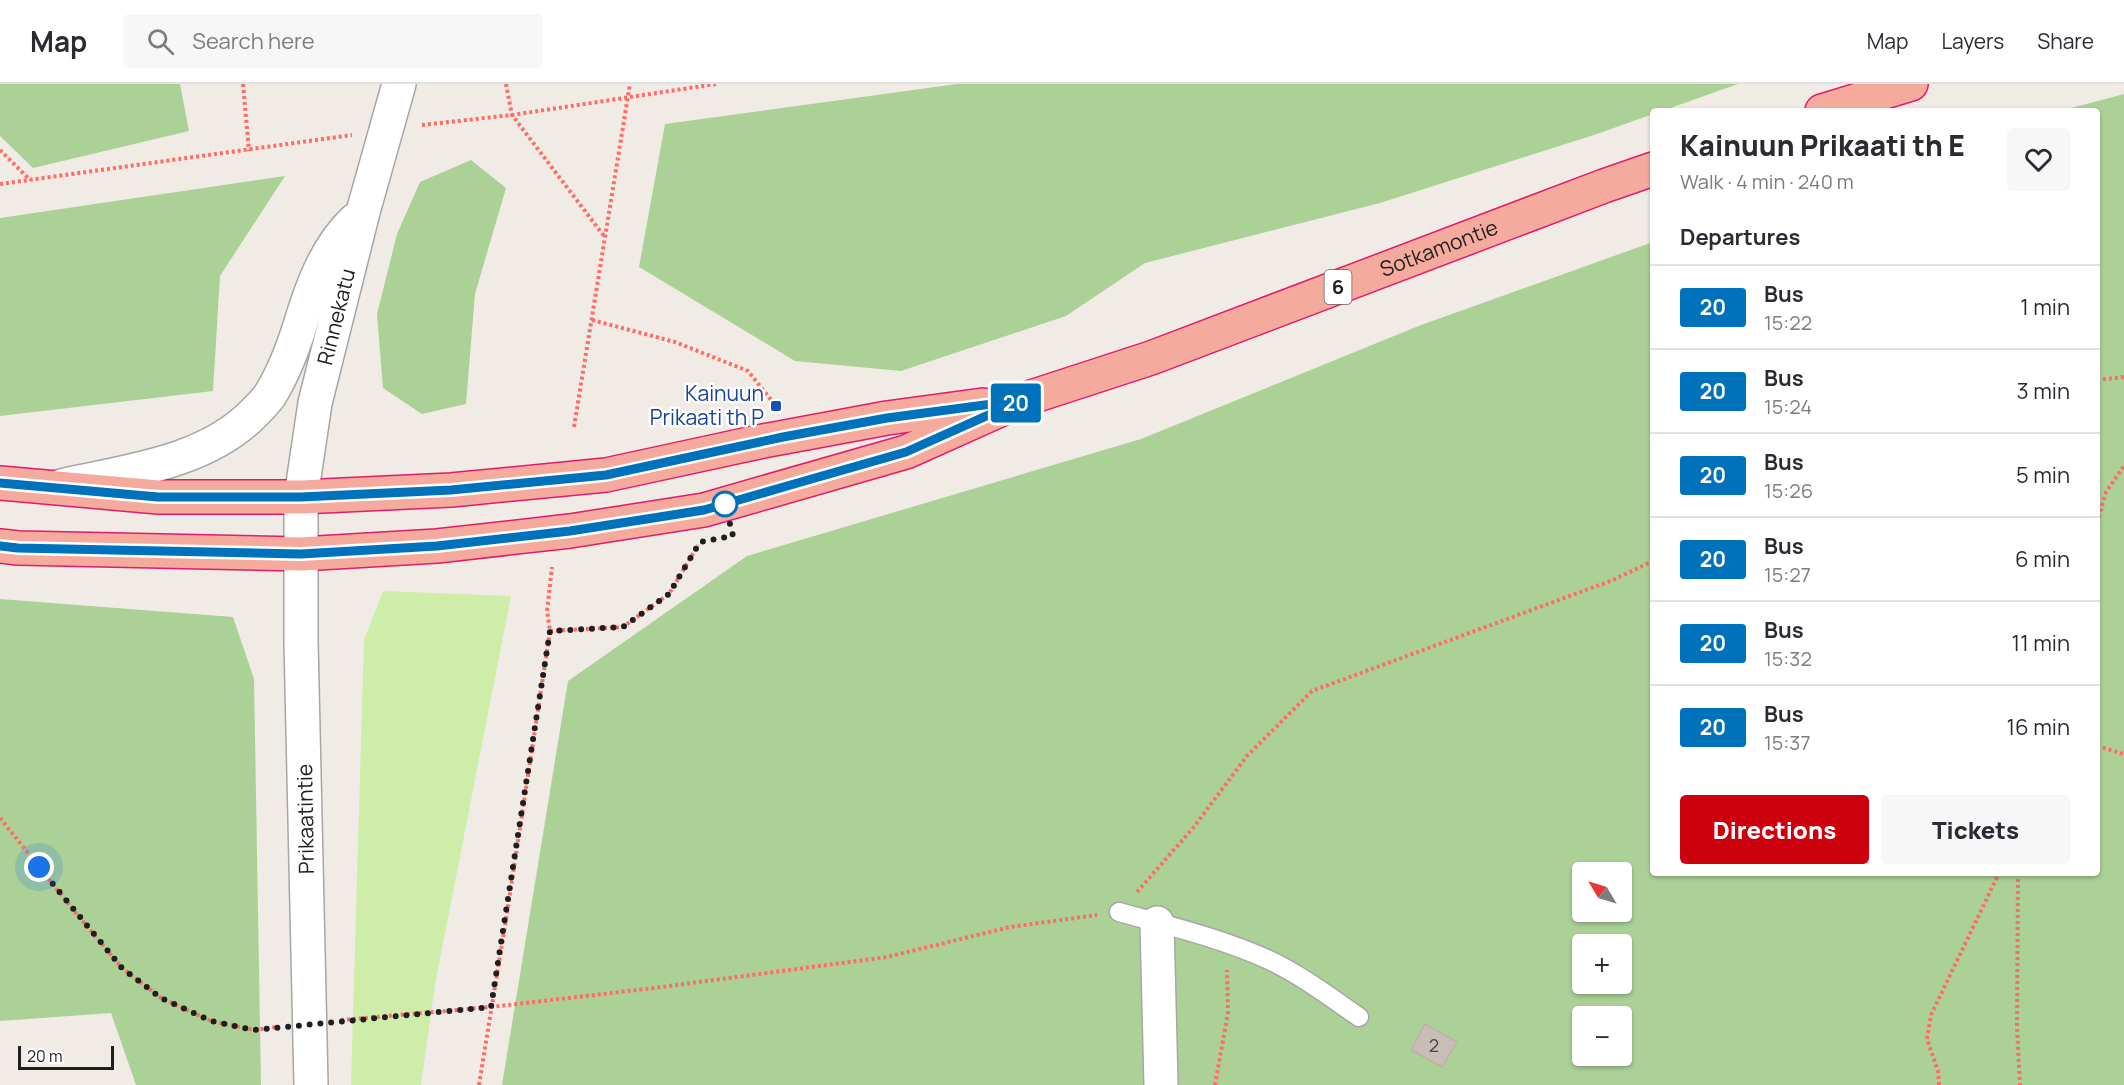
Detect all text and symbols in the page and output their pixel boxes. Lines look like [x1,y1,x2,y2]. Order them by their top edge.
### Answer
search box [123,14,543,68]
text: Map [30,22,87,60]
icon: search [144,25,177,58]
text: Search here [192,26,315,56]
text: Map [1867,27,1908,55]
text: Layers [1941,27,2004,55]
text: Share [2037,27,2094,55]
text: Kainuun Prikaati th E [1680,126,1965,164]
button: heart [2007,128,2070,191]
text: Walk · 4 min · 240 m [1680,168,1854,195]
street label: Sotkamontie [1376,213,1502,283]
text: Departures [1680,222,1800,252]
street label: Rinnekatu [310,265,361,368]
road number: 6 [1324,270,1352,304]
text: Bus [1764,279,1804,309]
text: 1 min [2020,292,2070,322]
text: 20 [1700,293,1726,321]
text: 15:22 [1764,309,1812,336]
text: Bus [1764,363,1804,393]
text: 3 min [2017,376,2070,406]
text: 20 [1700,377,1726,405]
place label: Kainuun Prikaati th P [650,379,764,431]
line badge: 20 [989,384,1043,422]
text: 20 [1003,389,1029,417]
text: 15:24 [1764,393,1812,420]
marker: Kainuun Prikaati th P [769,399,783,413]
text: Bus [1764,447,1804,477]
text: 5 min [2016,460,2070,490]
text: 20 [1700,461,1726,489]
text: 15:26 [1764,477,1813,504]
unlabelled marker [712,491,738,517]
text: Bus [1764,531,1804,561]
text: 6 min [2015,544,2070,574]
text: 20 [1700,545,1726,573]
text: 15:27 [1764,561,1811,588]
text: Bus [1764,615,1804,645]
text: 11 min [2012,628,2070,658]
text: 20 [1700,629,1726,657]
text: 15:32 [1764,645,1812,672]
text: Bus [1764,699,1804,729]
text: 16 min [2007,712,2070,742]
text: 20 [1700,713,1726,741]
text: 15:37 [1764,729,1810,756]
street label: Prikaatintie [290,764,320,874]
button: Directions [1680,795,1869,864]
button: Tickets [1881,795,2070,864]
your location [24,852,54,882]
north arrow [1572,862,1632,922]
map controls [1572,862,1632,1066]
button: + [1572,934,1632,994]
button: − [1572,1006,1632,1066]
house number: 2 [1429,1033,1439,1057]
scale bar [18,1043,114,1070]
text: 20 m [27,1045,63,1067]

